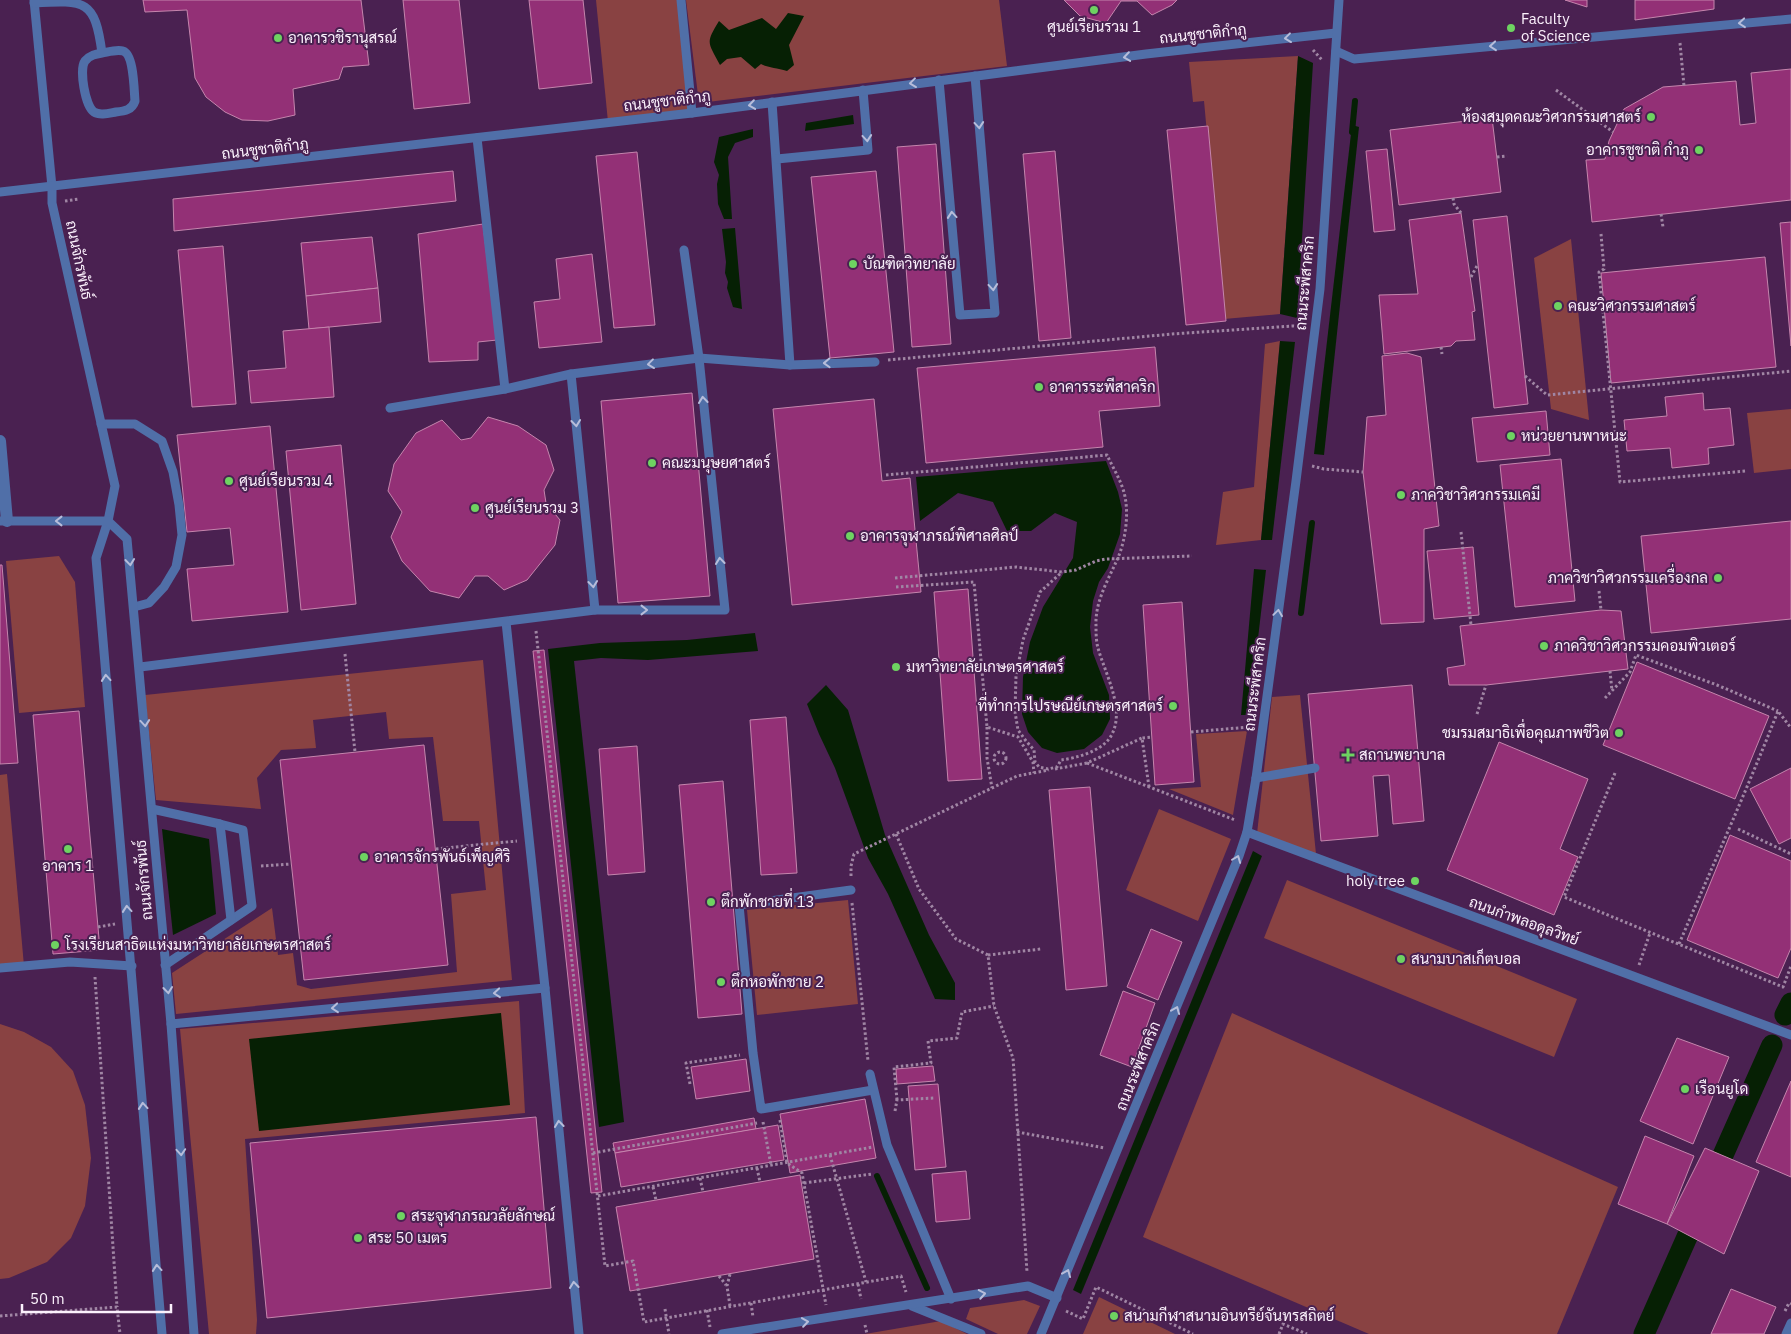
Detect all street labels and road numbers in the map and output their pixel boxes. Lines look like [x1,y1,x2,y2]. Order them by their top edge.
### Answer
street label: ถนนชูชาติกำภู [1158,19,1248,49]
street label: ถนนชูชาติกำภู [622,86,712,116]
street label: ถนนชูชาติกำภู [220,134,310,164]
street label: ถนนจักรพันธ์ [62,219,97,301]
street label: ถนนระพีสาคริก [1291,235,1318,331]
street label: ถนนระพีสาคริก [1239,636,1270,732]
street label: ถนนจักรพันธ์ [131,839,156,921]
street label: ถนนกำพลอดุลวิทย์ [1466,892,1582,951]
street label: ถนนระพีสาคริก [1111,1018,1164,1113]

